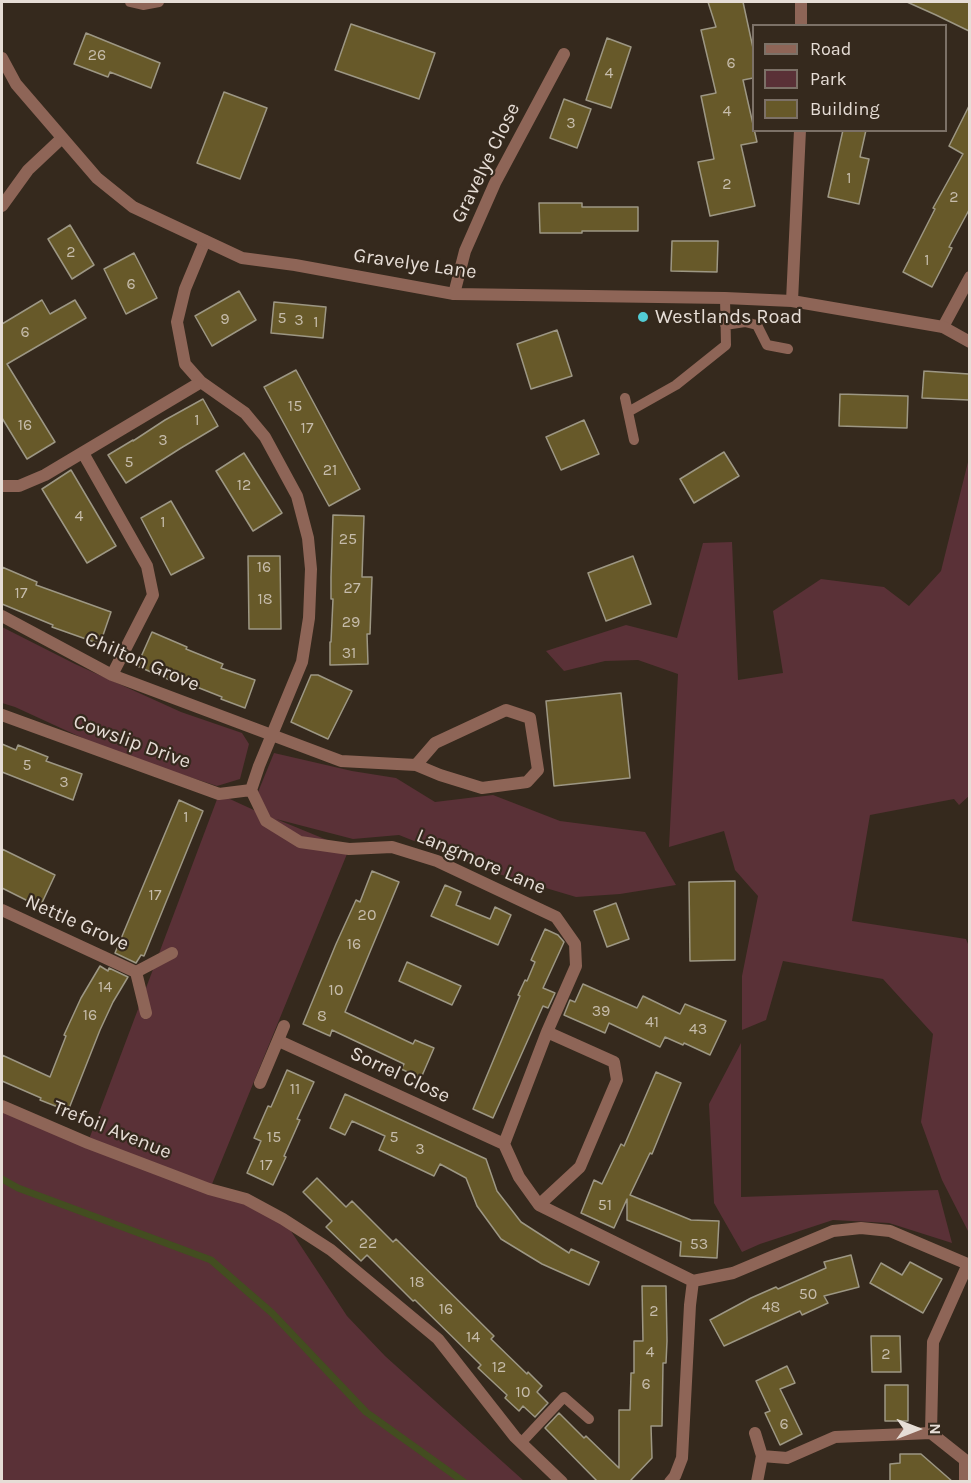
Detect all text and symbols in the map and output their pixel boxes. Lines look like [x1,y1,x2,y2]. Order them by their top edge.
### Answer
legend [752,24,947,132]
text: Road [810,38,851,60]
house number: 26 [88,45,106,65]
house number: 6 [726,53,736,73]
house number: 4 [605,63,613,83]
text: Park [810,68,847,90]
text: Building [810,98,880,120]
street label: Gravelye Close [447,99,525,227]
house number: 4 [723,101,731,121]
house number: 3 [566,113,576,133]
house number: 1 [846,168,852,188]
house number: 2 [722,174,732,194]
house number: 2 [949,187,959,207]
house number: 2 [66,242,76,262]
street label: Gravelye Lane [352,243,478,285]
house number: 1 [924,250,930,270]
house number: 6 [126,274,136,294]
place label: Westlands Road [655,305,802,329]
house number: 5 [277,308,287,328]
house number: 9 [220,309,230,329]
house number: 3 [294,310,304,330]
marker: Westlands Road [636,310,650,324]
house number: 1 [313,312,319,332]
house number: 6 [20,322,30,342]
house number: 15 [288,396,302,416]
house number: 1 [194,410,200,430]
house number: 16 [18,415,32,435]
house number: 17 [301,418,313,438]
house number: 3 [158,430,168,450]
house number: 5 [124,452,134,472]
house number: 21 [323,460,337,480]
house number: 12 [237,475,251,495]
house number: 4 [75,506,83,526]
house number: 1 [160,512,166,532]
house number: 25 [339,529,357,549]
house number: 16 [257,557,271,577]
house number: 27 [344,578,360,598]
house number: 17 [15,583,27,603]
house number: 18 [257,589,273,609]
house number: 29 [342,612,360,632]
street label: Chilton Grove [81,627,203,697]
house number: 31 [342,643,356,663]
street label: Cowslip Drive [70,710,194,774]
house number: 5 [22,755,32,775]
house number: 3 [59,772,69,792]
house number: 1 [183,807,189,827]
street label: Langmore Lane [413,824,549,900]
house number: 17 [149,885,161,905]
street label: Nettle Grove [21,889,133,957]
house number: 20 [358,905,376,925]
house number: 16 [347,934,361,954]
house number: 14 [98,977,112,997]
house number: 10 [329,980,343,1000]
house number: 39 [592,1001,610,1021]
house number: 16 [83,1005,97,1025]
house number: 8 [317,1006,327,1026]
house number: 41 [645,1012,659,1032]
house number: 43 [689,1019,707,1039]
street label: Sorrel Close [346,1041,454,1109]
house number: 11 [290,1079,300,1099]
street label: Trefoil Avenue [49,1095,175,1165]
house number: 15 [267,1127,281,1147]
house number: 5 [389,1127,399,1147]
house number: 3 [415,1139,425,1159]
house number: 17 [260,1155,272,1175]
house number: 51 [598,1195,612,1215]
house number: 22 [359,1233,377,1253]
house number: 53 [690,1234,708,1254]
house number: 18 [409,1272,425,1292]
house number: 50 [799,1284,817,1304]
house number: 48 [762,1297,780,1317]
house number: 16 [439,1299,453,1319]
house number: 2 [649,1301,659,1321]
house number: 14 [466,1327,480,1347]
house number: 4 [646,1342,654,1362]
house number: 2 [881,1344,891,1364]
house number: 12 [492,1357,506,1377]
house number: 6 [641,1374,651,1394]
house number: 10 [516,1382,530,1402]
north arrow [887,1399,947,1459]
house number: 6 [779,1414,789,1434]
text: N [926,1423,945,1435]

